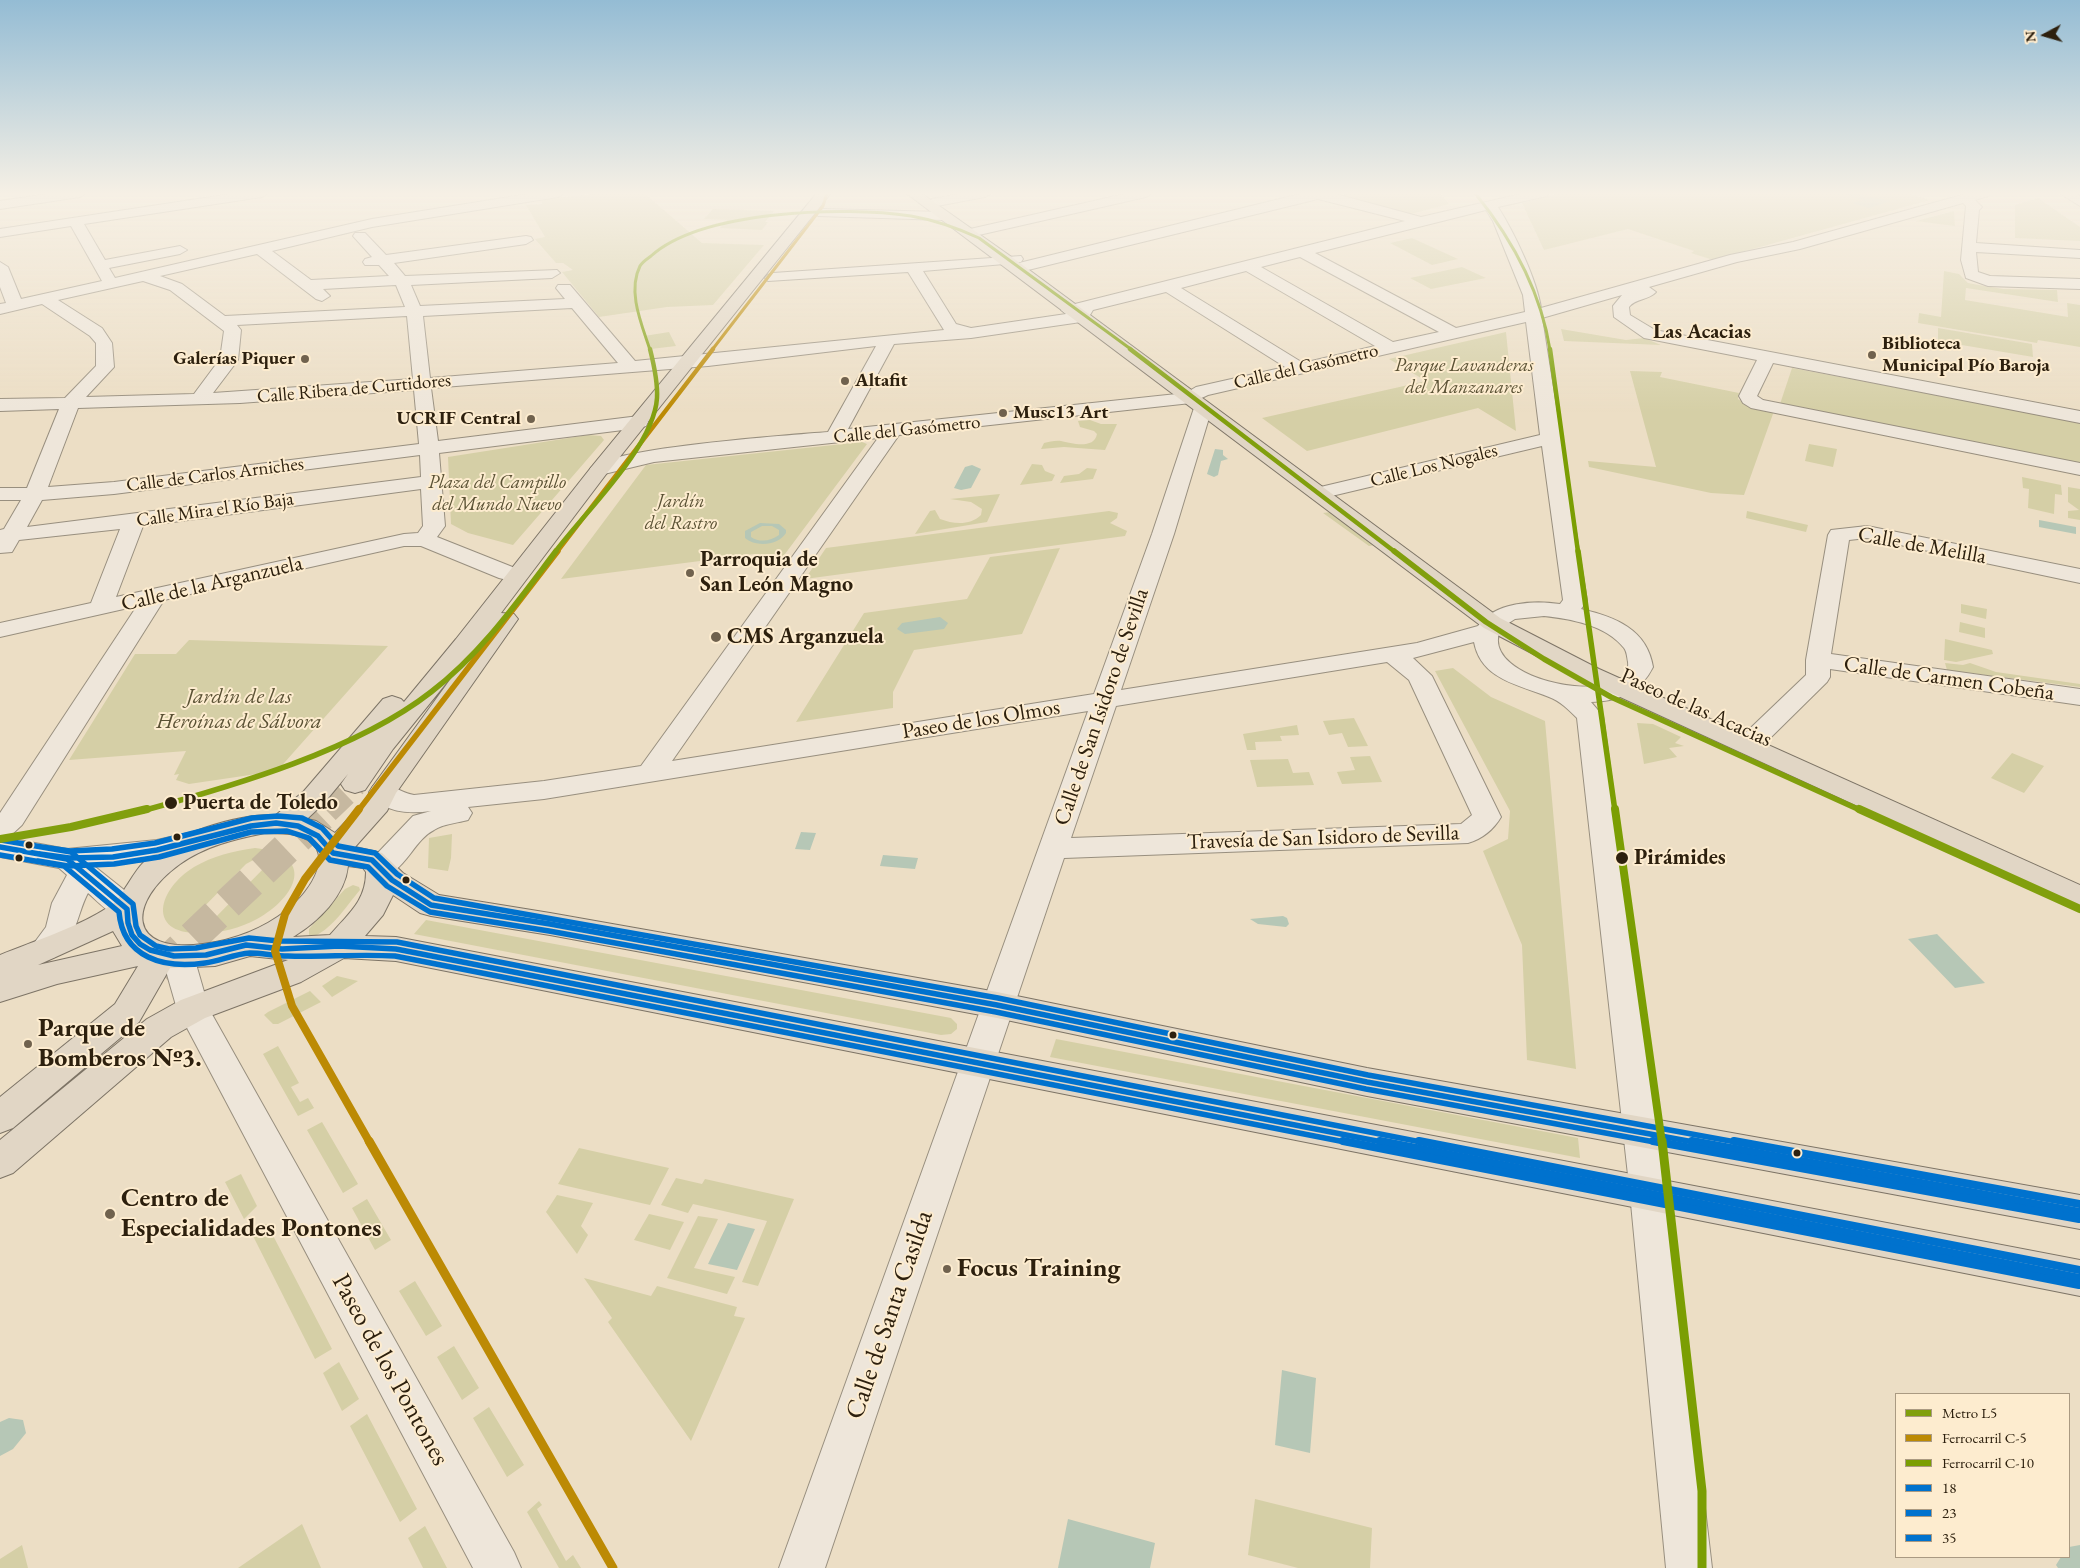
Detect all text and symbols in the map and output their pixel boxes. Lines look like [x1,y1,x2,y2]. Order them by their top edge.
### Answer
north arrow [2020,10,2070,60]
text: N [2021,30,2040,43]
district label: Las Acacias [1653,319,1751,345]
place label: Biblioteca Municipal Pío Baroja [1882,333,2050,377]
street label: Calle del Gasómetro [1231,339,1381,395]
place label: Galerías Piquer [173,348,295,370]
marker: Biblioteca Municipal Pío Baroja [1866,349,1878,361]
marker: Galerías Piquer [299,353,311,365]
park label: Parque Lavanderas del Manzanares [1394,355,1534,399]
street label: Calle Ribera de Curtidores [256,369,452,409]
place label: Altafit [855,370,908,392]
marker: Altafit [839,375,851,387]
place label: Musc13 Art [1013,402,1108,424]
marker: Musc13 Art [997,407,1009,419]
place label: UCRIF Central [397,408,521,430]
street label: Calle del Gasómetro [832,411,982,449]
marker: UCRIF Central [525,413,537,425]
street label: Calle Los Nogales [1368,439,1500,493]
street label: Calle de Carlos Arniches [125,453,305,497]
park label: Plaza del Campillo del Mundo Nuevo [428,472,566,516]
street label: Calle Mira el Río Baja [135,488,295,532]
park label: Jardín del Rastro [645,491,717,535]
street label: Calle de Melilla [1856,522,1988,570]
place label: Parroquia de San León Magno [700,547,853,598]
street label: Calle de la Arganzuela [119,550,305,618]
marker: Parroquia de San León Magno [684,567,696,579]
street label: Calle de San Isidoro de Sevilla [1049,585,1155,829]
place label: CMS Arganzuela [727,624,884,650]
marker: CMS Arganzuela [709,630,723,644]
street label: Calle de Carmen Cobeña [1842,651,2056,707]
street label: Paseo de las Acacias [1616,663,1776,753]
park label: Jardín de las Heroínas de Sálvora [156,684,322,736]
street label: Paseo de los Olmos [900,694,1062,746]
place label: Puerta de Toledo [183,790,338,816]
marker: Puerta de Toledo [163,795,179,811]
street label: Travesía de San Isidoro de Sevilla [1186,820,1460,856]
unlabelled marker [172,832,182,842]
unlabelled marker [24,840,34,850]
place label: Pirámides [1634,845,1726,871]
marker: Pirámides [1614,850,1630,866]
unlabelled marker [14,853,24,863]
unlabelled marker [401,875,411,885]
place label: Parque de Bomberos Nº3. [38,1013,202,1074]
unlabelled marker [1168,1030,1178,1040]
marker: Parque de Bomberos Nº3. [22,1038,34,1050]
unlabelled marker [1792,1148,1802,1158]
place label: Centro de Especialidades Pontones [121,1183,381,1244]
marker: Centro de Especialidades Pontones [103,1207,117,1221]
street label: Calle de Santa Casilda [840,1207,940,1423]
place label: Focus Training [957,1253,1120,1285]
marker: Focus Training [941,1263,953,1275]
street label: Paseo de los Pontones [324,1269,456,1471]
legend [1895,1393,2070,1558]
text: Metro L5 [1942,1403,1997,1422]
text: Ferrocarril C-5 [1942,1428,2027,1447]
text: Ferrocarril C-10 [1942,1453,2034,1472]
text: 18 [1942,1478,1956,1497]
text: 23 [1942,1503,1956,1522]
text: 35 [1942,1528,1956,1547]

